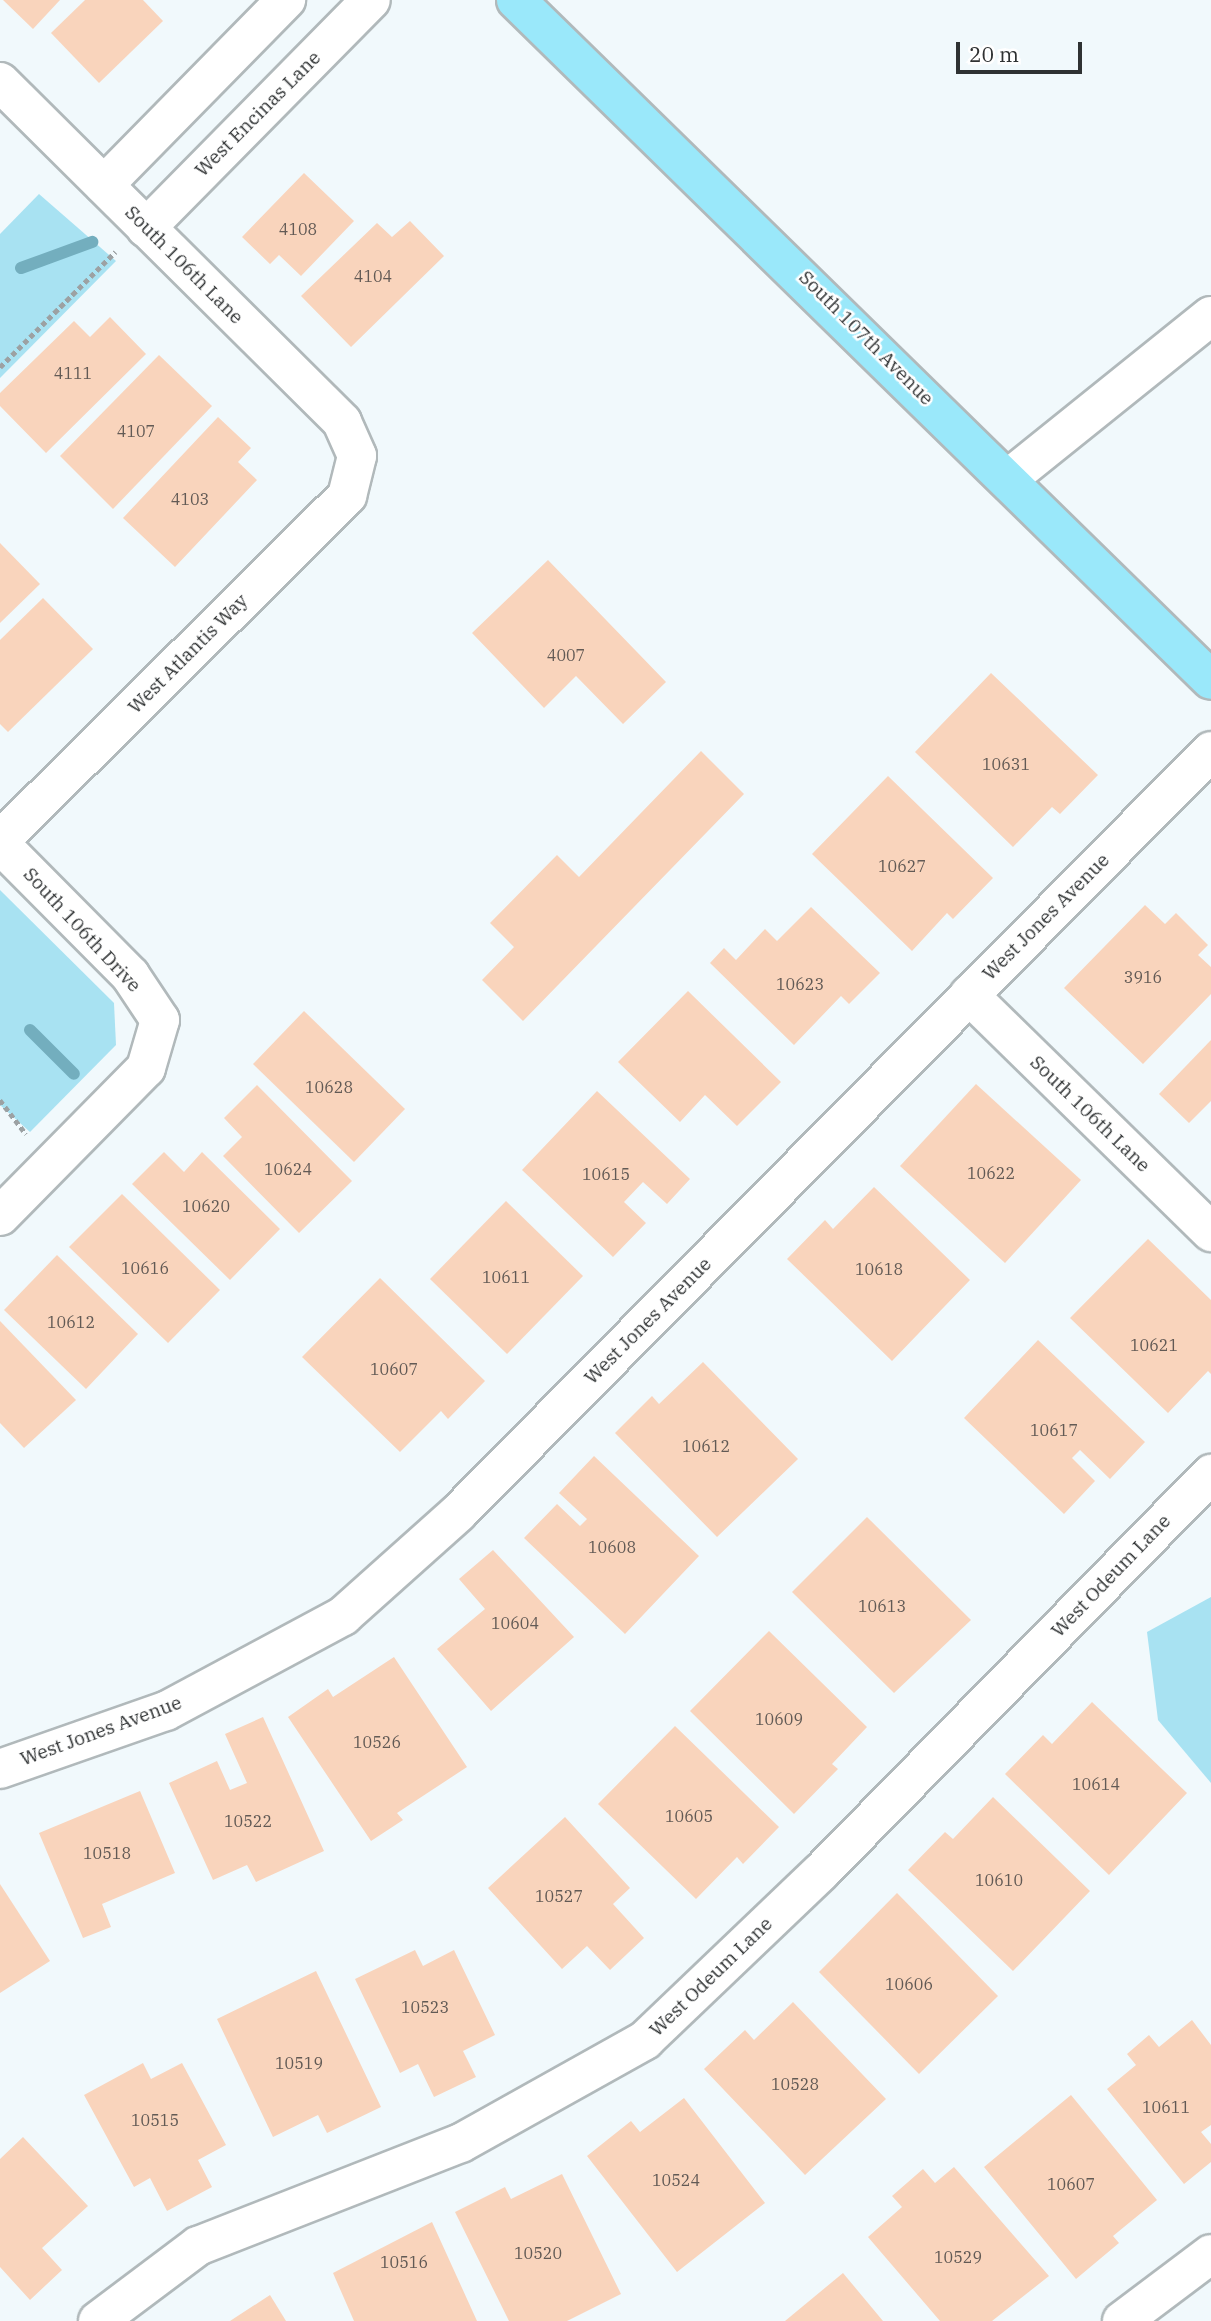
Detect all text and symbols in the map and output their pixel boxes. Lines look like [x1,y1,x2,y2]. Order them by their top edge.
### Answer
scale bar [959,28,1085,72]
text: 20 m [969,40,1019,68]
street label: West Encinas Lane [190,46,326,182]
street label: South 106th Lane [120,201,248,329]
house number: 4108 [279,219,317,239]
house number: 4104 [354,266,392,286]
street label: South 107th Avenue [794,266,938,410]
house number: 4111 [54,363,92,383]
house number: 4107 [117,421,155,441]
house number: 4103 [171,489,209,509]
street label: West Atlantis Way [124,590,252,718]
house number: 4007 [547,645,585,665]
house number: 10631 [982,754,1030,774]
street label: West Jones Avenue [978,849,1114,985]
house number: 10627 [878,856,926,876]
street label: South 106th Drive [19,863,145,997]
house number: 3916 [1124,967,1162,987]
house number: 10623 [776,974,824,994]
street label: South 106th Lane [1025,1051,1155,1177]
house number: 10628 [305,1077,353,1097]
house number: 10624 [264,1159,312,1179]
house number: 10622 [967,1163,1015,1183]
house number: 10615 [582,1164,630,1184]
house number: 10620 [182,1196,230,1216]
street label: West Jones Avenue [580,1253,716,1389]
house number: 10616 [121,1258,169,1278]
house number: 10618 [855,1259,903,1279]
house number: 10611 [482,1267,530,1287]
house number: 10612 [47,1312,95,1332]
house number: 10621 [1130,1335,1178,1355]
house number: 10607 [370,1359,418,1379]
house number: 10617 [1030,1420,1078,1440]
house number: 10612 [682,1436,730,1456]
street label: West Odeum Lane [1047,1510,1175,1642]
house number: 10608 [588,1537,636,1557]
house number: 10613 [858,1596,906,1616]
house number: 10604 [491,1613,539,1633]
street label: West Jones Avenue [17,1691,185,1771]
house number: 10609 [755,1709,803,1729]
house number: 10526 [353,1732,401,1752]
house number: 10614 [1072,1774,1120,1794]
house number: 10605 [665,1806,713,1826]
house number: 10522 [224,1811,272,1831]
house number: 10518 [83,1843,131,1863]
house number: 10610 [975,1870,1023,1890]
house number: 10527 [535,1886,583,1906]
street label: West Odeum Lane [645,1913,777,2041]
house number: 10606 [885,1974,933,1994]
house number: 10523 [401,1997,449,2017]
house number: 10519 [275,2053,323,2073]
house number: 10528 [771,2074,819,2094]
house number: 10611 [1142,2097,1190,2117]
house number: 10515 [131,2110,179,2130]
house number: 10524 [652,2170,700,2190]
house number: 10607 [1047,2174,1095,2194]
house number: 10520 [514,2243,562,2263]
house number: 10529 [934,2247,982,2267]
house number: 10516 [380,2252,428,2272]

